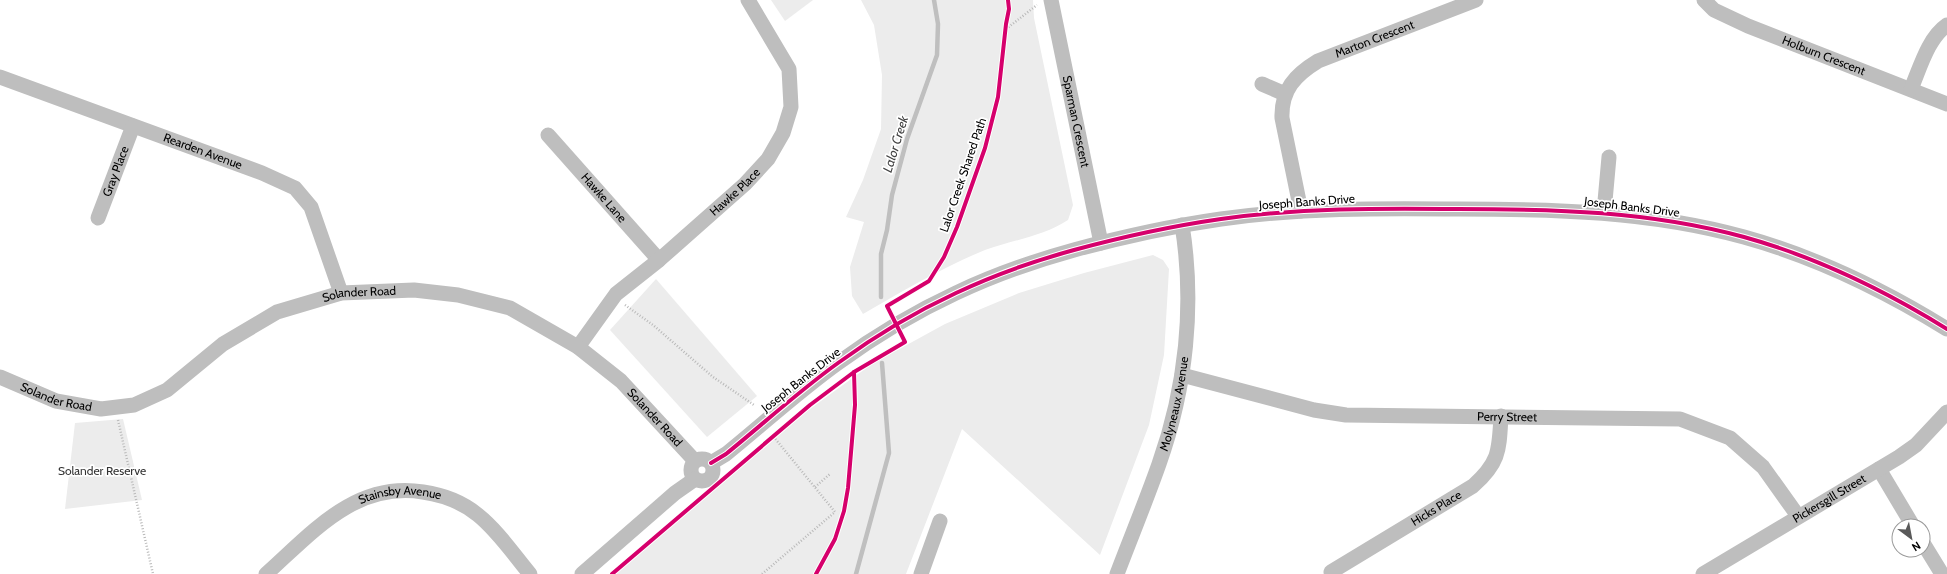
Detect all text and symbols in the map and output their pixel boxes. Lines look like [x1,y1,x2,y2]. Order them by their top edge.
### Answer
street label: Marton Crescent [1333,17,1416,61]
street label: Holburn Crescent [1780,32,1868,78]
street label: Sparman Crescent [1060,74,1093,169]
water label: Lalor Creek [879,114,911,174]
street label: Lalor Creek Shared Path [936,116,989,234]
street label: Rearden Avenue [161,130,245,172]
street label: Gray Place [99,144,132,199]
street label: Hawke Place [706,165,763,219]
street label: Hawke Lane [578,170,630,225]
street label: Joseph Banks Drive [1258,191,1355,212]
street label: Joseph Banks Drive [1582,193,1681,220]
street label: Solander Road [320,283,396,305]
street label: Joseph Banks Drive [757,344,843,416]
street label: Molyneaux Avenue [1156,356,1191,453]
street label: Solander Road [18,379,93,414]
street label: Solander Road [624,385,686,450]
street label: Perry Street [1477,409,1537,424]
park label: Solander Reserve [58,463,146,478]
street label: Pickersgill Street [1790,471,1868,526]
street label: Stainsby Avenue [356,482,443,507]
street label: Hicks Place [1408,487,1464,529]
north arrow [1891,518,1931,558]
text: N [1909,538,1923,554]

